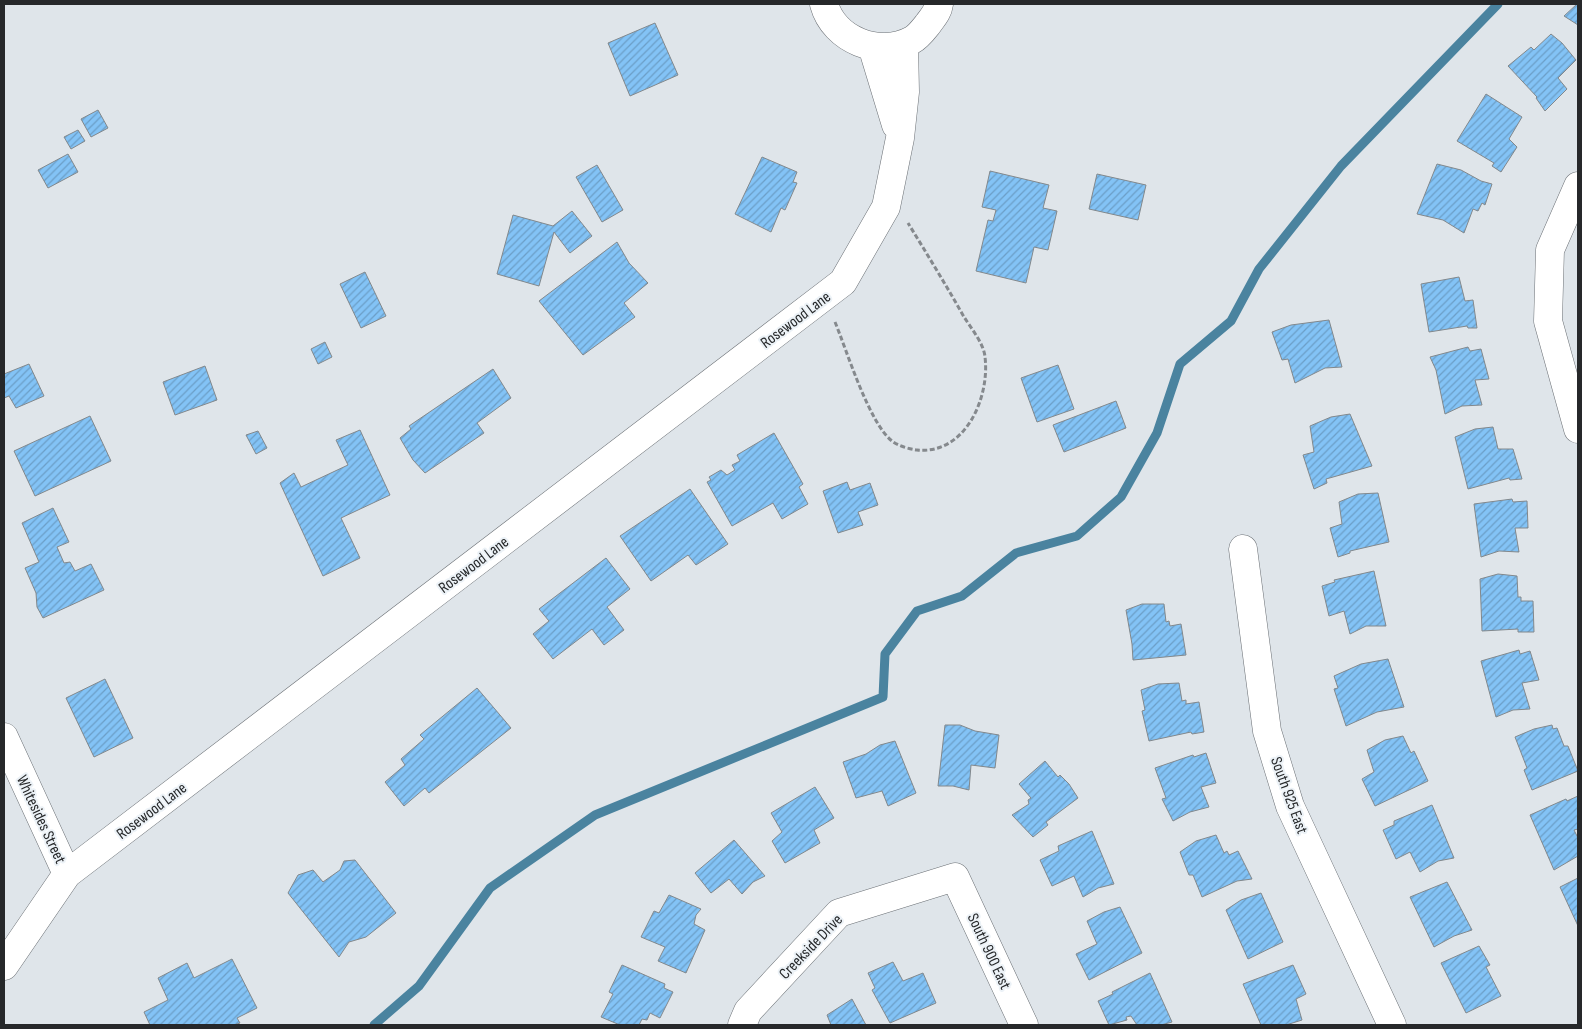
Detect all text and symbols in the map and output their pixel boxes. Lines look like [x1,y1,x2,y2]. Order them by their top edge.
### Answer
street label: Rosewood Lane [757,288,835,353]
street label: Rosewood Lane [435,533,513,598]
street label: South 925 East [1266,755,1311,837]
street label: Whitesides Street [12,772,69,867]
street label: Rosewood Lane [113,779,191,844]
street label: Creekside Drive [775,911,847,984]
street label: South 900 East [963,911,1015,993]

